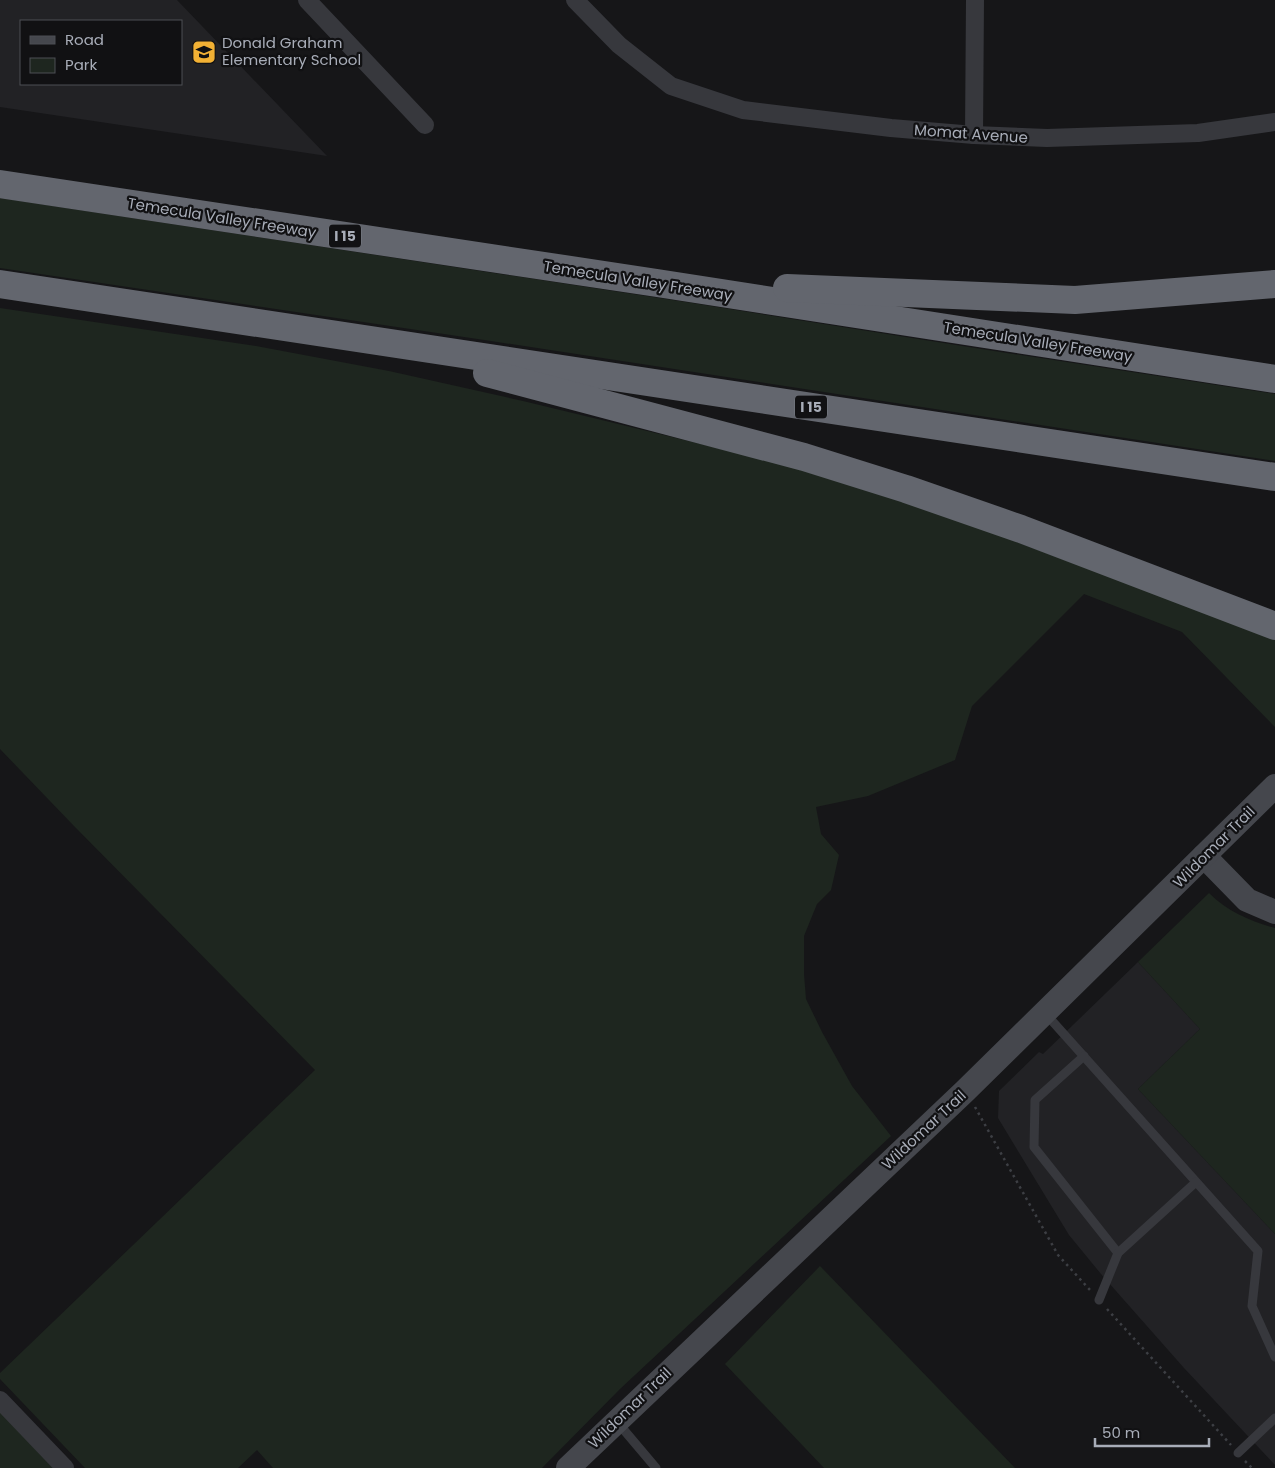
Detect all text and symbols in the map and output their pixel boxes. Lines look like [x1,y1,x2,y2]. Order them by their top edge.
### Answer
legend [20,20,182,85]
text: Road [65,29,104,50]
place label: Donald Graham Elementary School [222,32,361,70]
school or university icon: Donald Graham Elementary School [191,39,217,65]
text: Park [65,54,97,75]
street label: Momat Avenue [913,119,1029,148]
street label: Temecula Valley Freeway [126,192,318,243]
road number: I 15 [329,225,361,248]
street label: Temecula Valley Freeway [542,255,734,306]
street label: Temecula Valley Freeway [942,316,1134,367]
road number: I 15 [795,396,827,418]
street label: Wildomar Trail [1168,801,1259,892]
street label: Wildomar Trail [877,1085,970,1174]
street label: Wildomar Trail [583,1363,676,1453]
scale bar [1095,1416,1209,1448]
text: 50 m [1102,1422,1140,1443]

